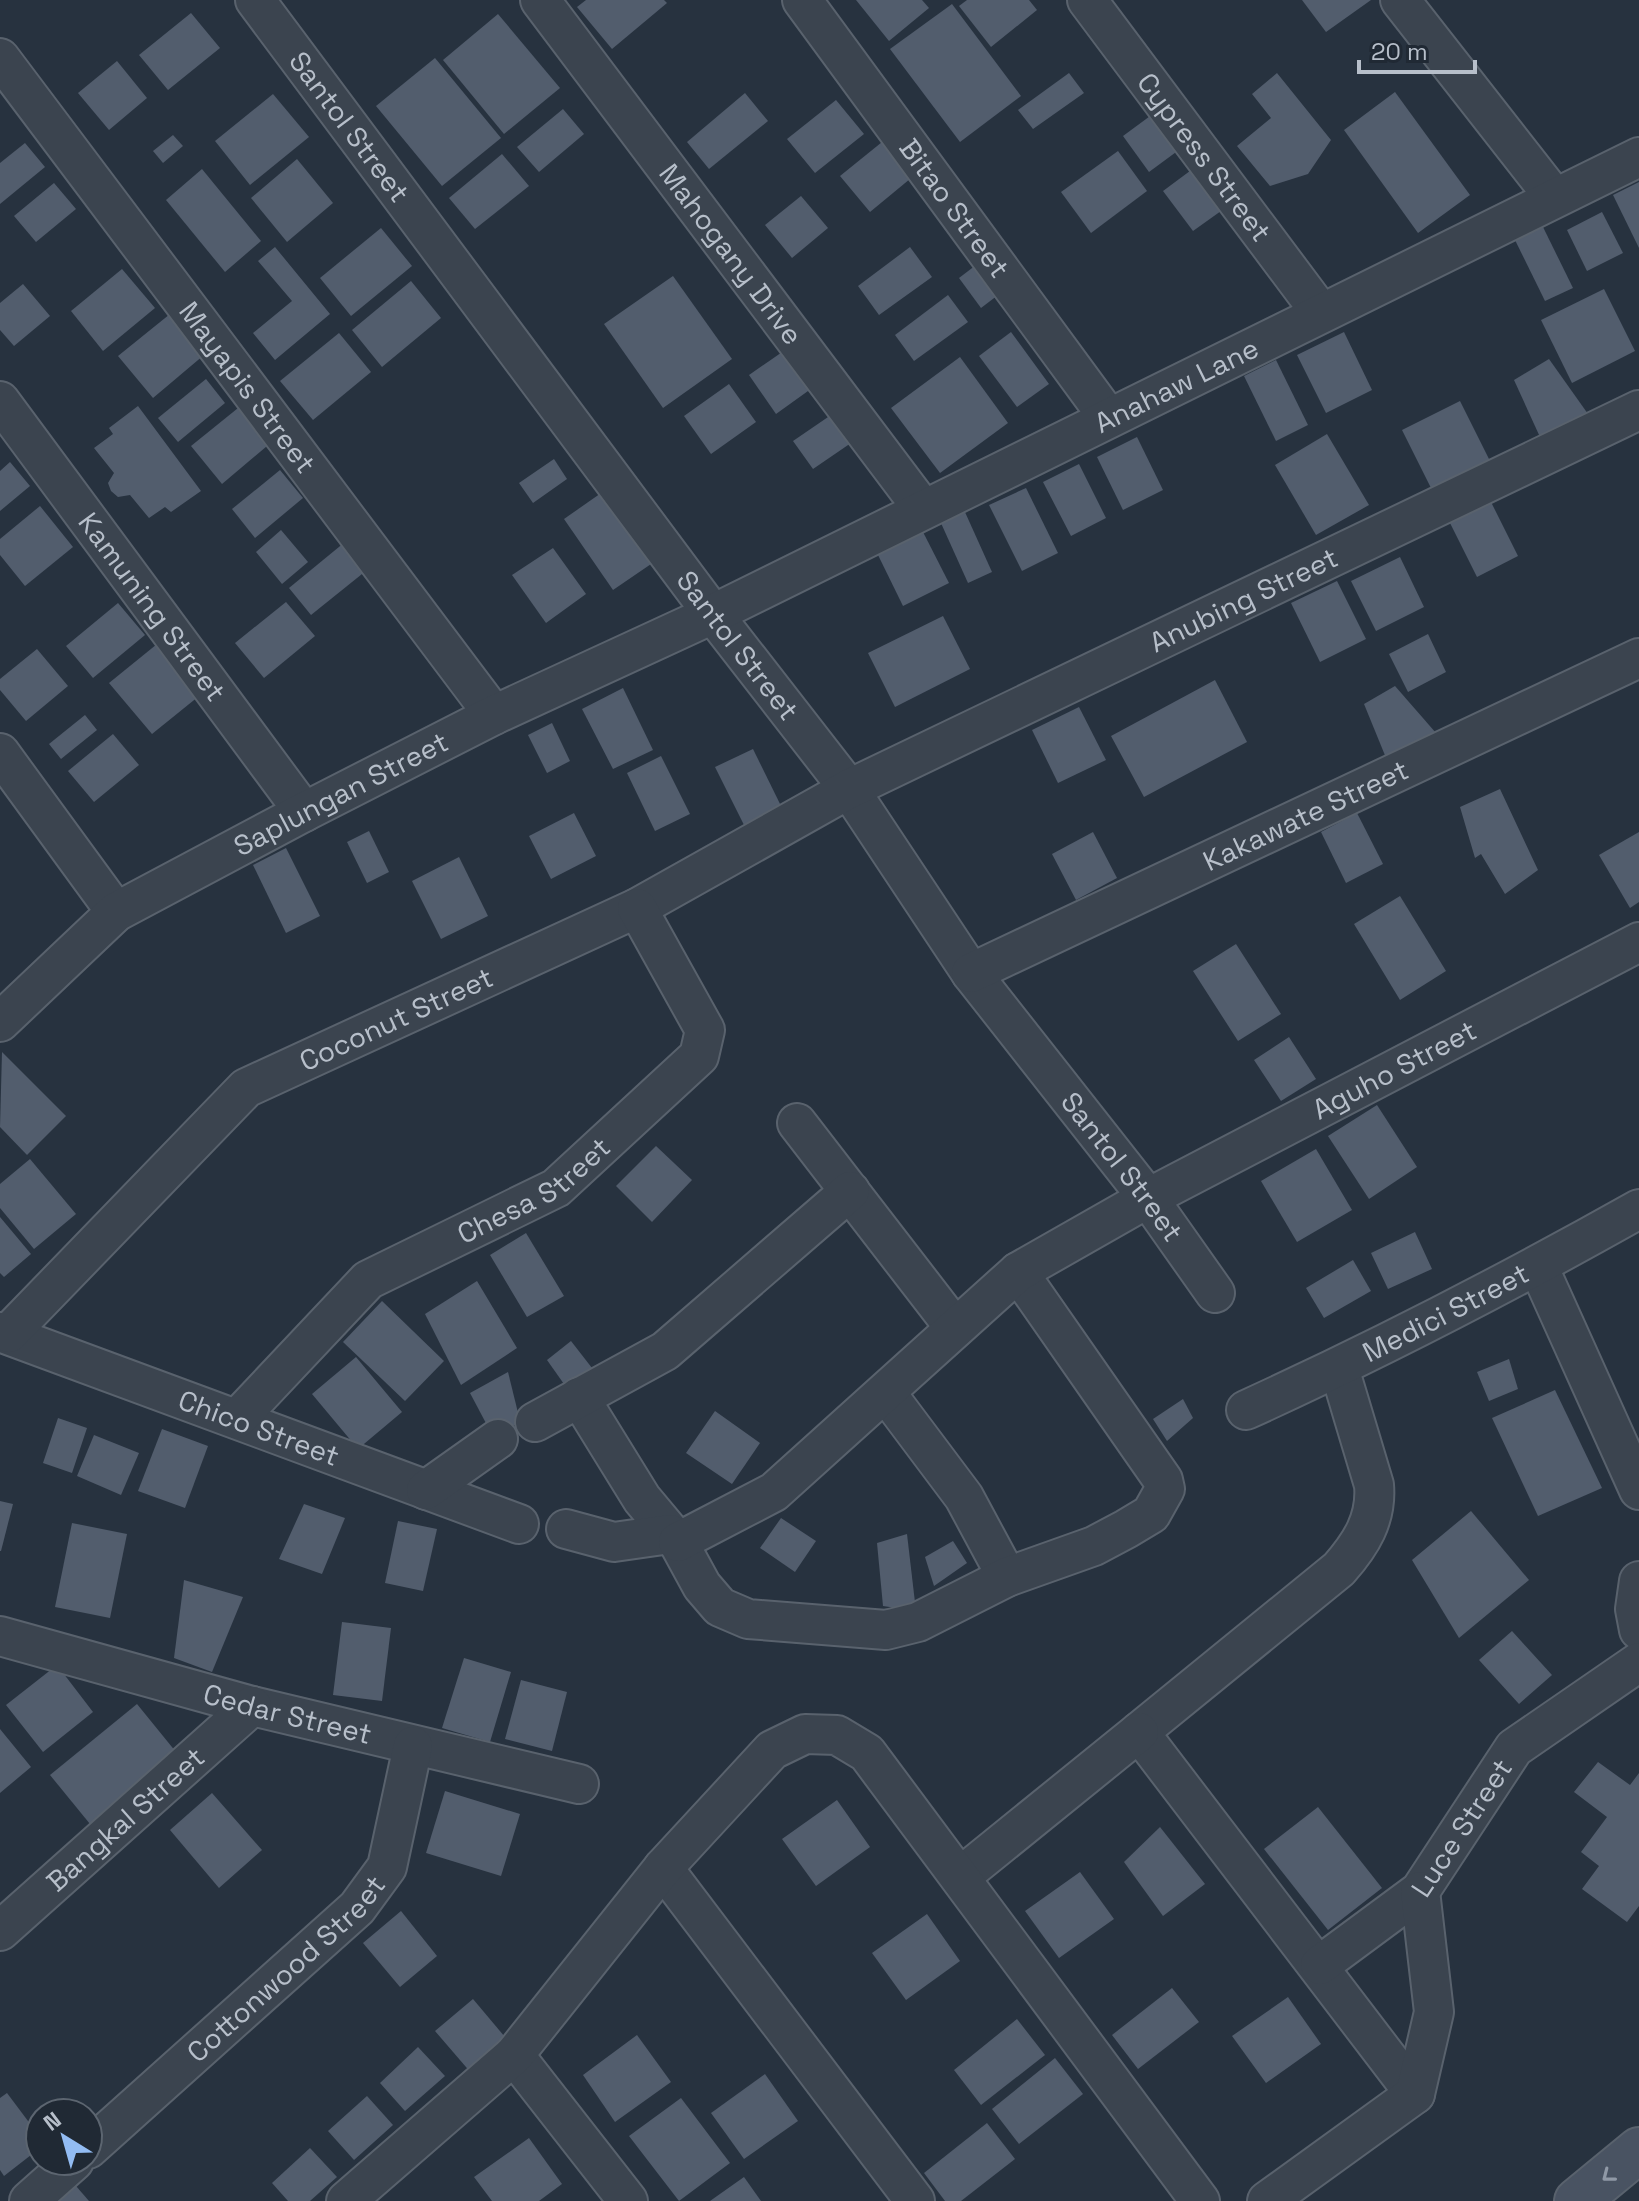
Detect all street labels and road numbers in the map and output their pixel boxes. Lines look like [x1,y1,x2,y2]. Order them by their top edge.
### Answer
street label: Santol Street [281,44,418,209]
street label: Cypress Street [1129,65,1279,249]
street label: Bitao Street [892,131,1018,285]
street label: Mahogany Drive [651,156,811,352]
street label: Mayapis Street [171,294,324,480]
street label: Anahaw Lane [1088,330,1264,441]
street label: Kamuning Street [71,505,234,708]
street label: Anubing Street [1143,539,1344,660]
street label: Santol Street [669,563,807,727]
street label: Saplungan Street [227,723,454,864]
street label: Kakawate Street [1197,751,1414,879]
street label: Coconut Street [293,959,499,1079]
street label: Aguho Street [1306,1012,1482,1127]
street label: Santol Street [1053,1084,1191,1248]
street label: Chesa Street [451,1129,618,1252]
street label: Medici Street [1356,1255,1535,1370]
street label: Chico Street [173,1382,344,1474]
street label: Cedar Street [199,1675,375,1752]
street label: Bangkal Street [39,1739,212,1899]
street label: Luce Street [1403,1752,1520,1904]
street label: Cottonwood Street [179,1868,393,2070]

